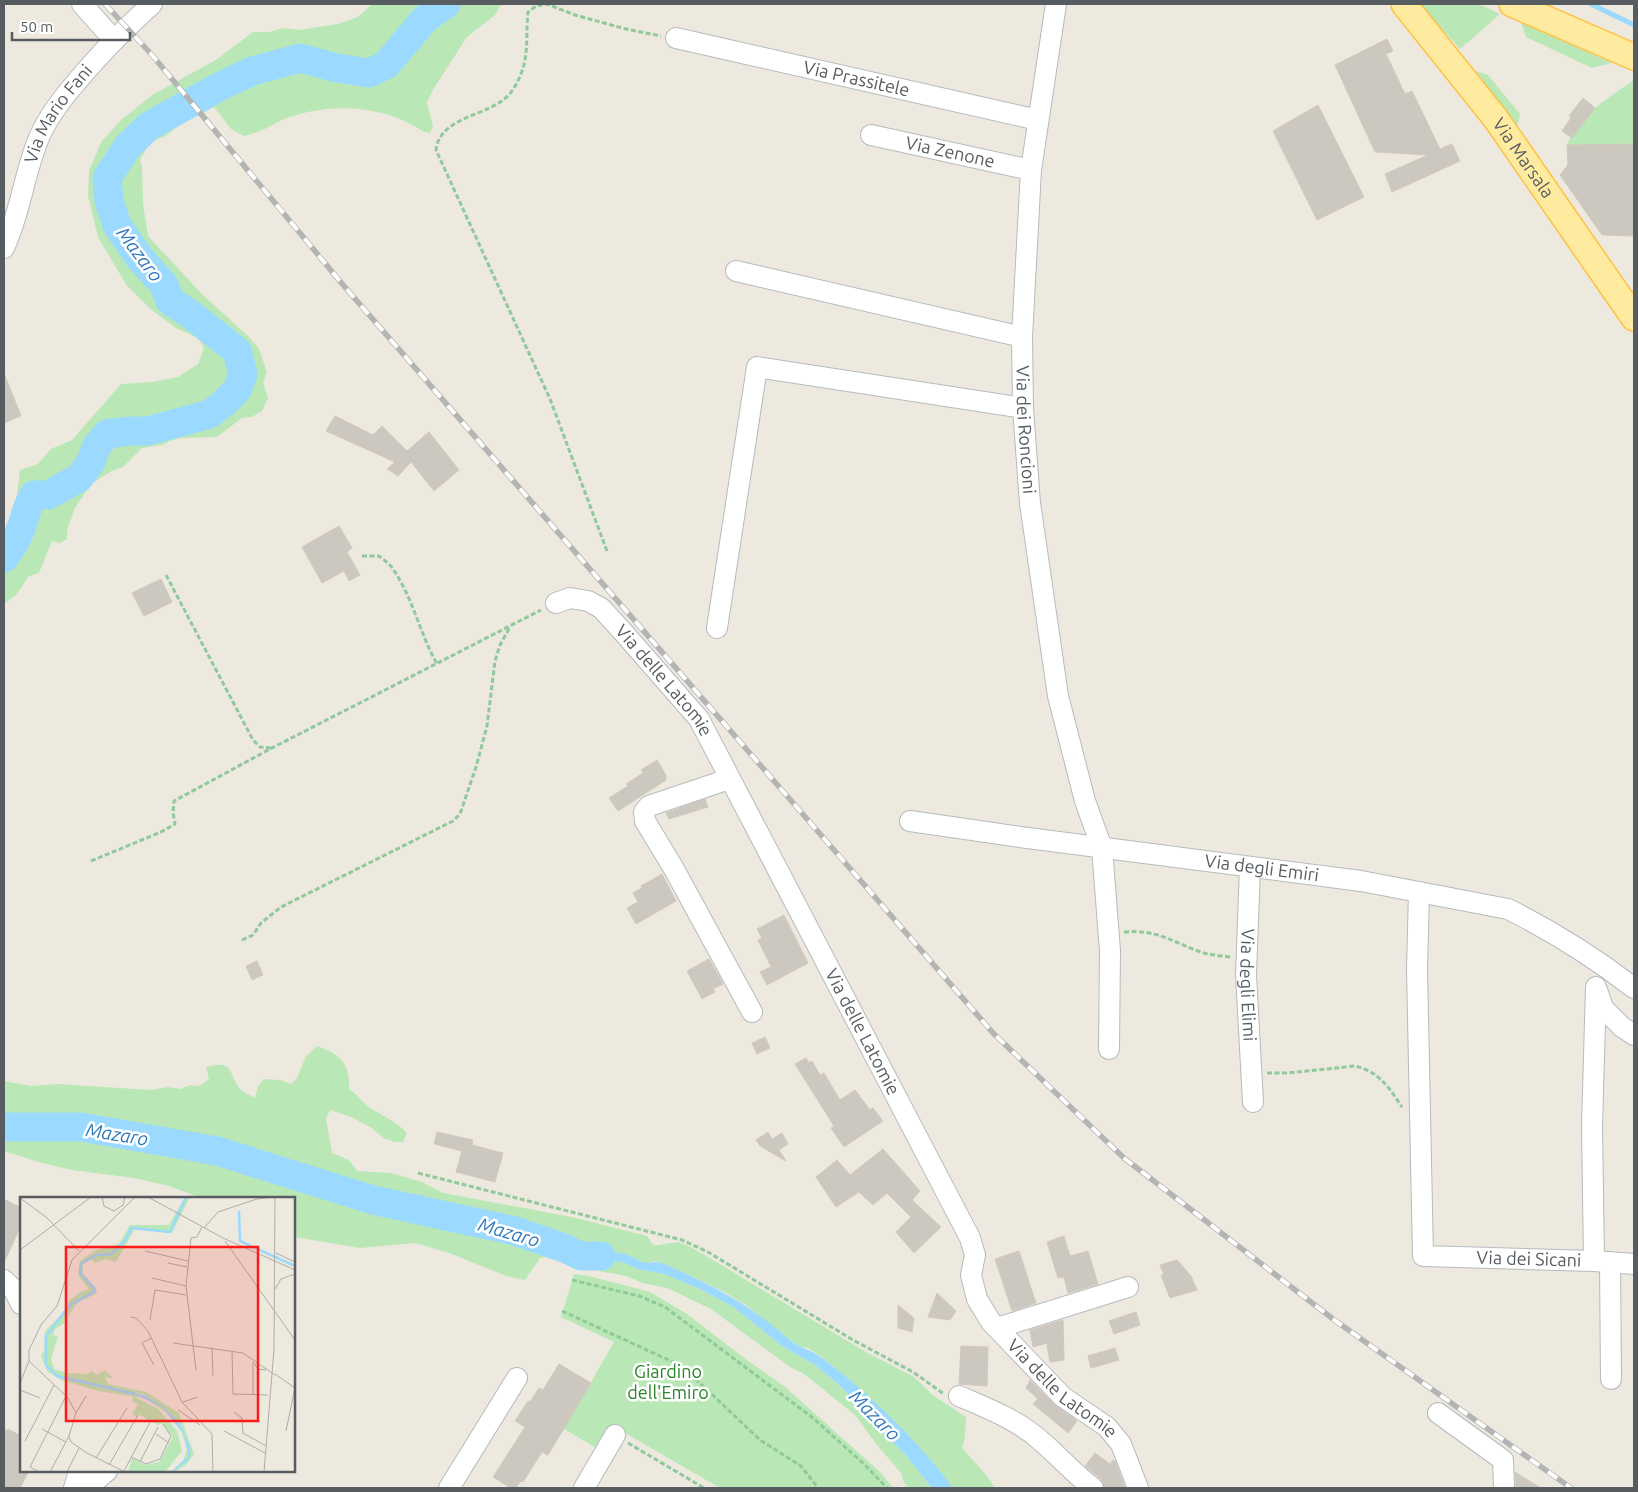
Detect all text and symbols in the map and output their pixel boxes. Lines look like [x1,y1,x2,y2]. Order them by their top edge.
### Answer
scale bar [12,10,130,42]
text: 50 m [20,18,53,35]
street label: Via Prassitele [802,56,912,100]
street label: Via Mario Fani [20,60,96,165]
street label: Via Marsala [1489,114,1559,201]
street label: Via Zenone [904,132,997,171]
water label: Mazaro [112,222,168,286]
street label: Via dei Roncioni [1013,365,1040,495]
street label: Via delle Latomie [612,620,717,739]
street label: Via degli Emiri [1204,850,1320,884]
street label: Via degli Elimi [1237,928,1261,1042]
street label: Via delle Latomie [822,965,904,1098]
water label: Mazaro [84,1118,150,1150]
inset map [20,1197,295,1472]
water label: Mazaro [476,1213,542,1251]
street label: Via dei Sicani [1476,1247,1582,1270]
street label: Via delle Latomie [1004,1335,1122,1441]
park label: Giardino dell'Emiro [627,1361,709,1402]
water label: Mazaro [845,1385,905,1445]

